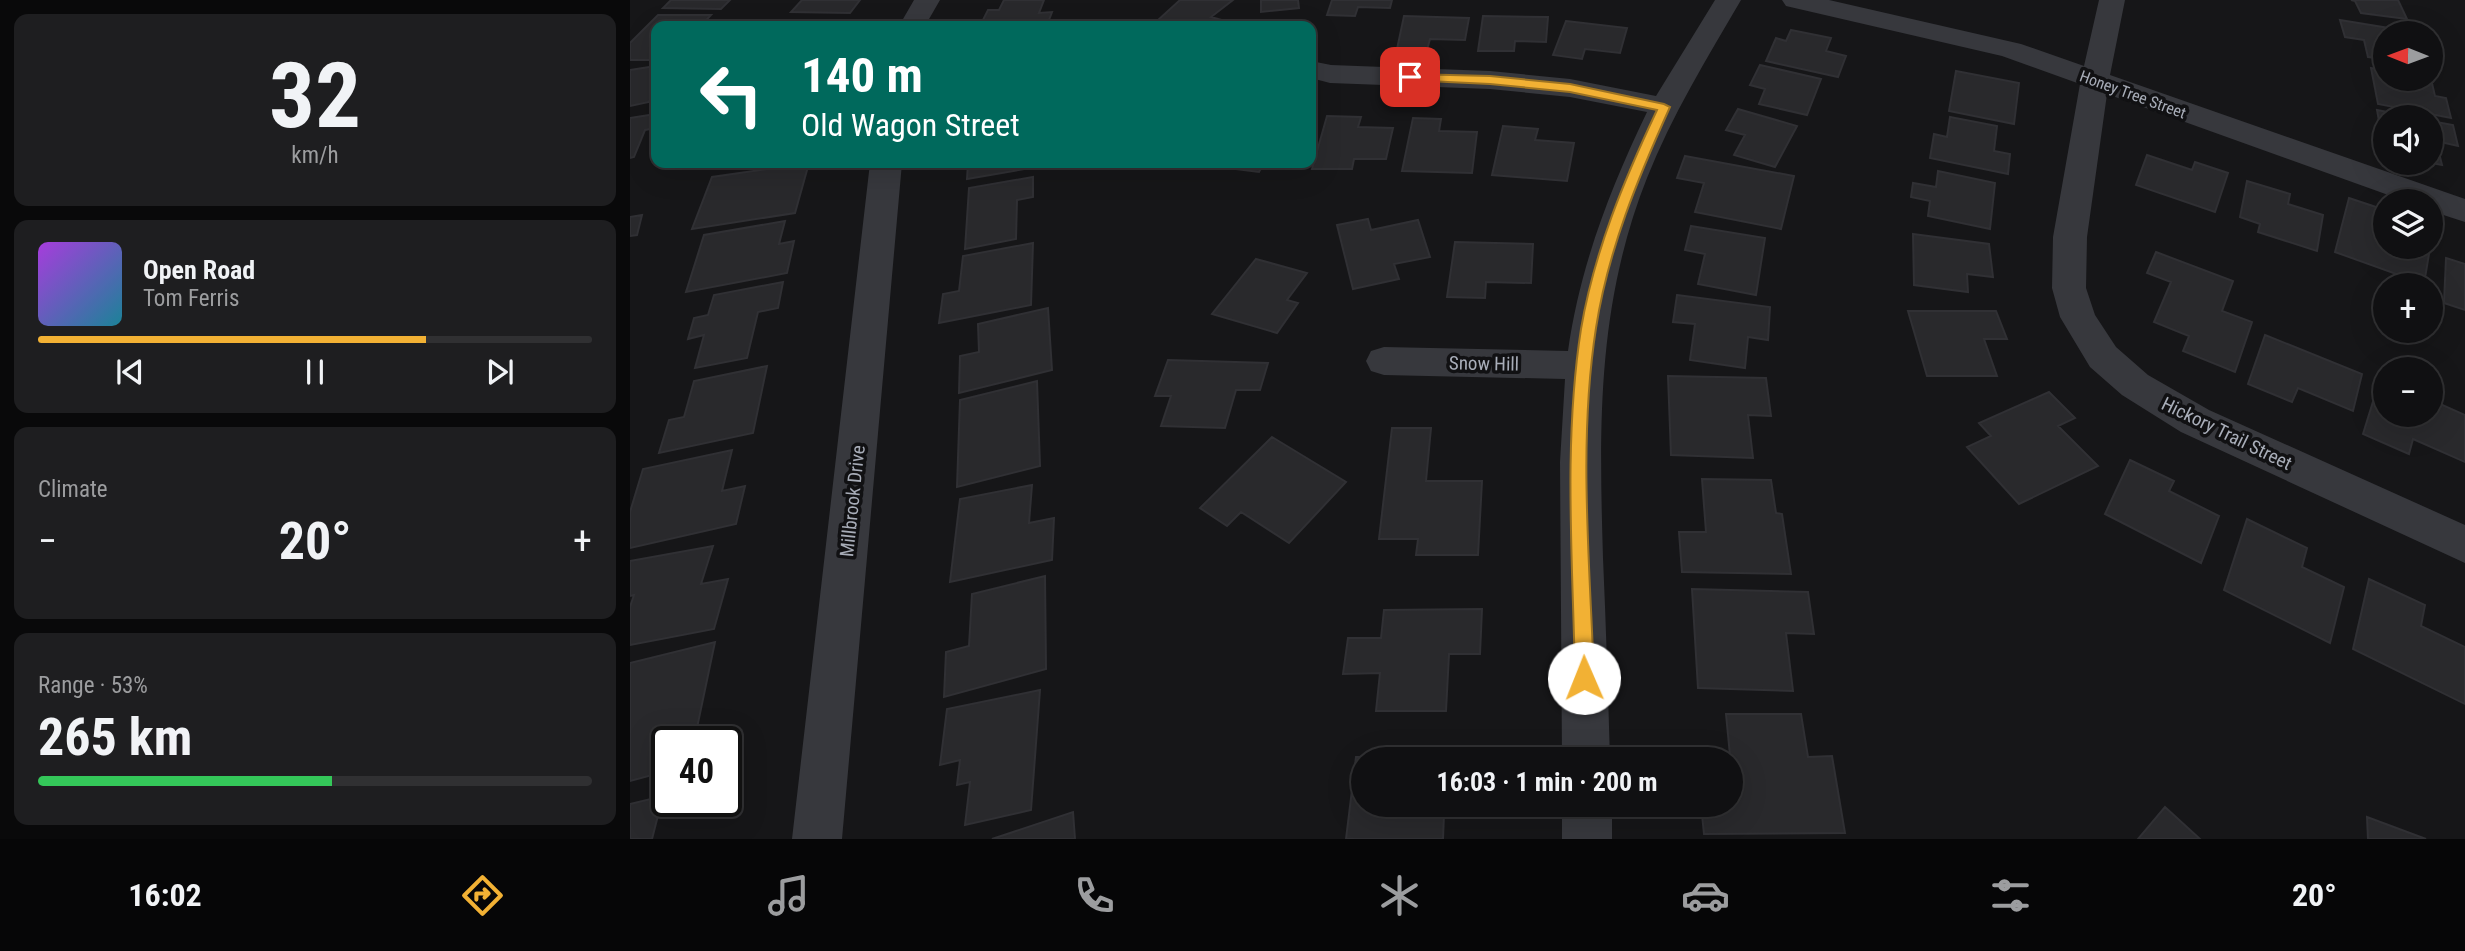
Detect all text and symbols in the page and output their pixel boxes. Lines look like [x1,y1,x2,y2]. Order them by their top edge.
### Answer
north arrow [2373,21,2443,91]
map controls [2373,21,2443,427]
text: 32 [269,43,361,149]
text: 140 m [801,47,923,104]
pin [1380,47,1440,107]
icon: left [686,49,777,140]
icon: arrive [1391,58,1429,96]
street label: Honey Tree Street [2077,66,2189,123]
button: sound [2373,105,2443,175]
text: Old Wagon Street [801,106,1020,144]
text: km/h [291,142,339,169]
button: layers [2373,189,2443,259]
text: Open Road [143,255,255,285]
button: + [2373,273,2443,343]
text: Tom Ferris [143,285,239,312]
street label: Snow Hill [1449,351,1519,376]
icon: previous [111,353,149,391]
icon: pause [296,353,334,391]
icon: next [481,353,519,391]
button: − [2373,357,2443,427]
street label: Hickory Trail Street [2158,392,2296,475]
street label: Millbrook Drive [835,444,870,558]
text: Climate [38,476,108,503]
text: 20° [279,511,351,572]
text: − [38,519,57,563]
text: + [573,519,592,563]
position arrow [1547,641,1621,715]
text: Range · 53% [38,672,148,699]
text: 265 km [38,707,192,768]
speed limit sign: 40 [651,726,742,817]
text: 16:03 · 1 min · 200 m [1437,767,1657,797]
icon: directions [458,871,507,920]
icon: music [764,871,813,920]
icon: phone [1070,871,1119,920]
icon: climate [1375,871,1424,920]
icon: car [1681,871,1730,920]
icon: filters [1986,871,2035,920]
text: 16:02 [128,876,202,914]
text: 20° [2292,876,2337,914]

